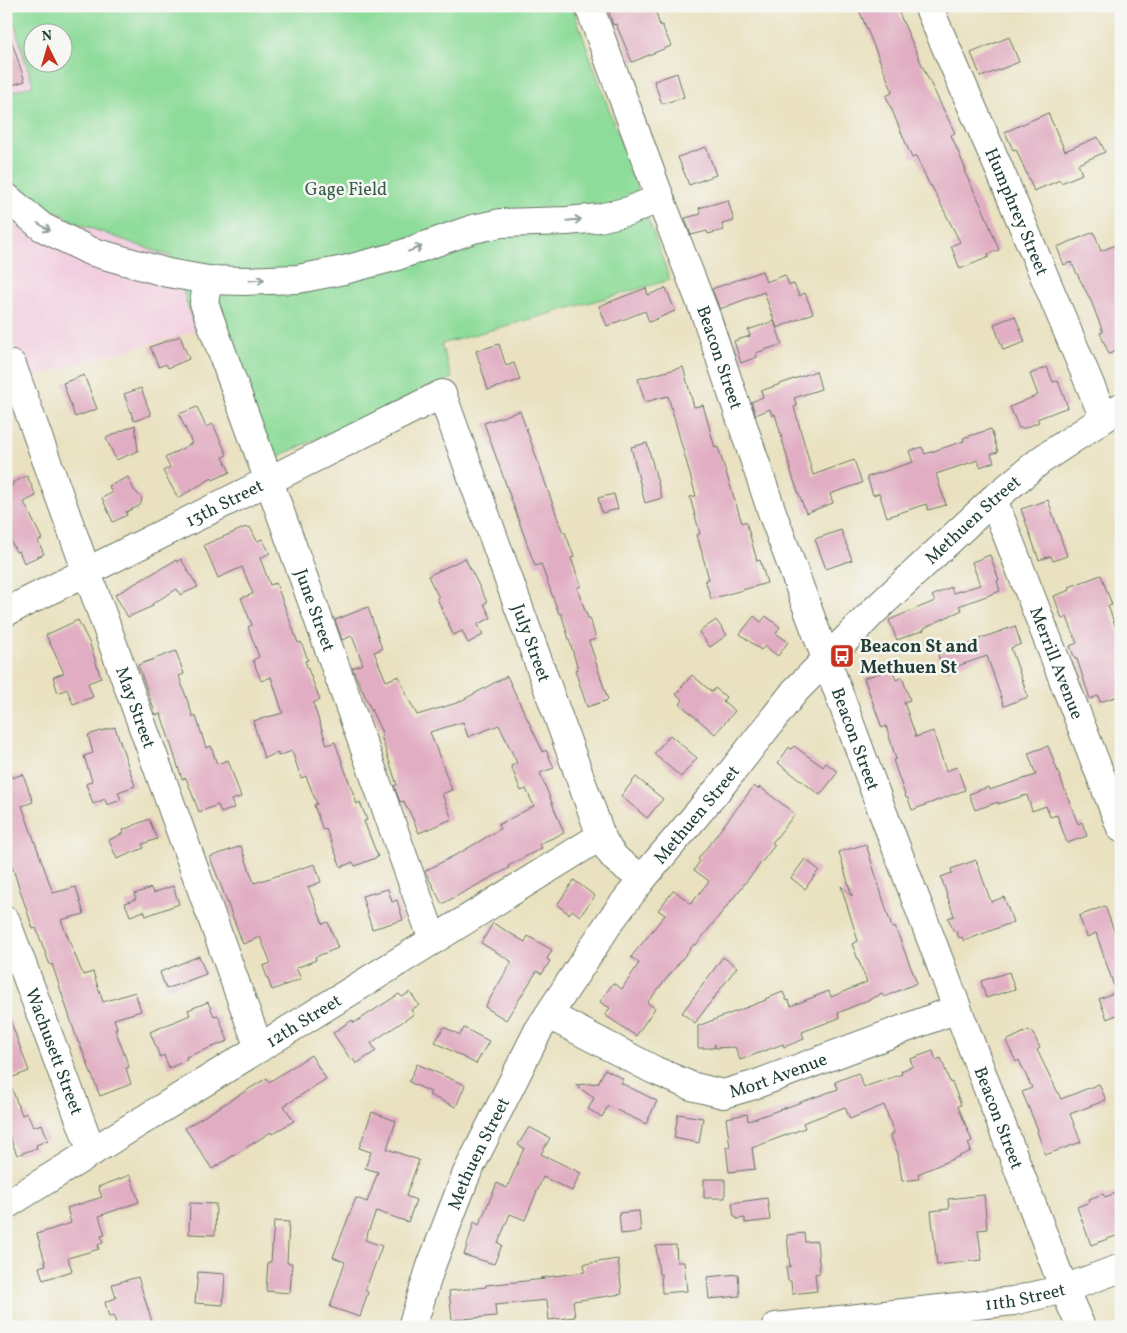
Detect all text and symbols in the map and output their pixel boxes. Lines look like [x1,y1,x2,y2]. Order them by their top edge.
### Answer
north arrow [22,22,72,72]
text: N [41,27,53,46]
street label: Humphrey Street [977,144,1054,280]
park label: Gage Field [305,178,387,203]
one-way arrow [566,215,582,225]
one-way arrow [37,223,51,233]
one-way arrow [407,244,423,253]
one-way arrow [249,276,265,285]
street label: Beacon Street [689,302,748,413]
street label: Methuen Street [920,470,1027,571]
street label: 13th Street [182,474,268,534]
street label: June Street [287,566,340,655]
street label: July Street [505,601,556,686]
street label: Merrill Avenue [1022,604,1089,723]
place label: Beacon St and Methuen St [860,635,978,681]
bus stop icon: Beacon St and Methuen St [829,643,855,669]
street label: May Street [108,663,161,752]
street label: Beacon Street [824,684,885,794]
street label: Methuen Street [649,761,746,870]
street label: Wachusett Street [18,985,88,1119]
street label: 12th Street [262,989,347,1055]
street label: Mort Avenue [727,1048,831,1105]
street label: Beacon Street [967,1063,1028,1173]
street label: Methuen Street [443,1093,517,1214]
street label: 11th Street [984,1278,1068,1318]

